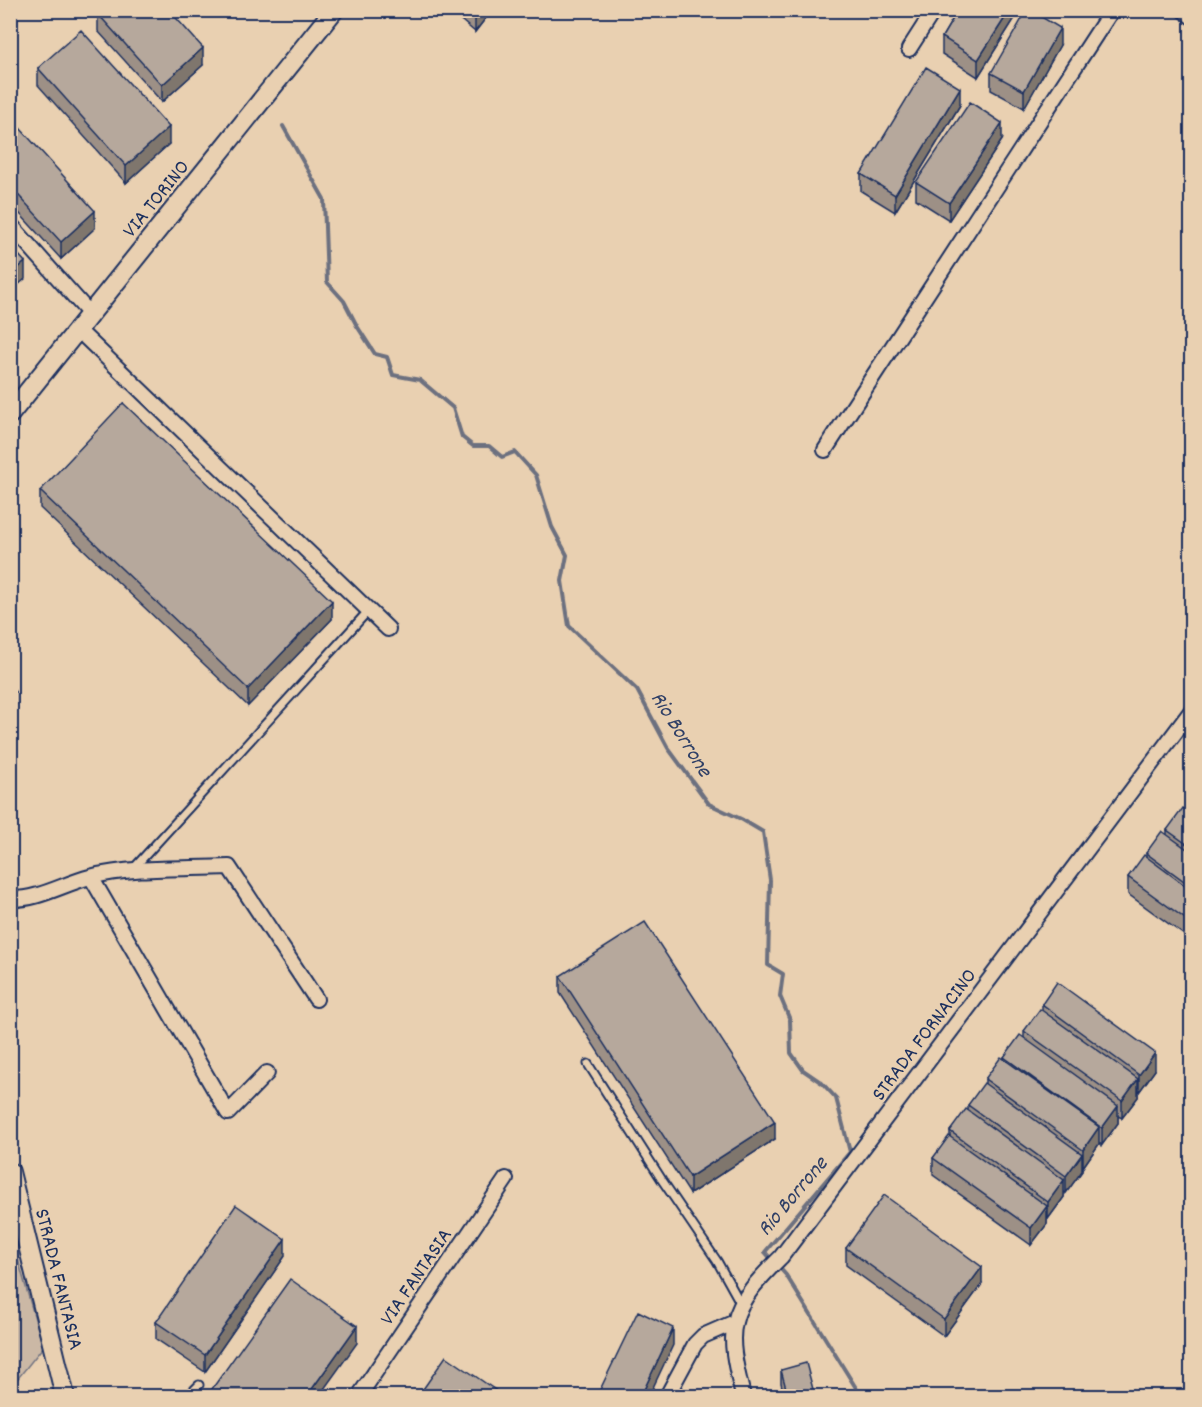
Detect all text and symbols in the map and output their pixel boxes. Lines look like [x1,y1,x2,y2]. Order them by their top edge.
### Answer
street label: VIA TORINO [117,154,198,245]
water label: Rio Borrone [642,686,719,785]
street label: STRADA FORNACINO [865,963,985,1108]
water label: Rio Borrone [751,1150,837,1244]
street label: STRADA FANTASIA [25,1206,89,1354]
street label: VIA FANTASIA [374,1223,461,1332]

